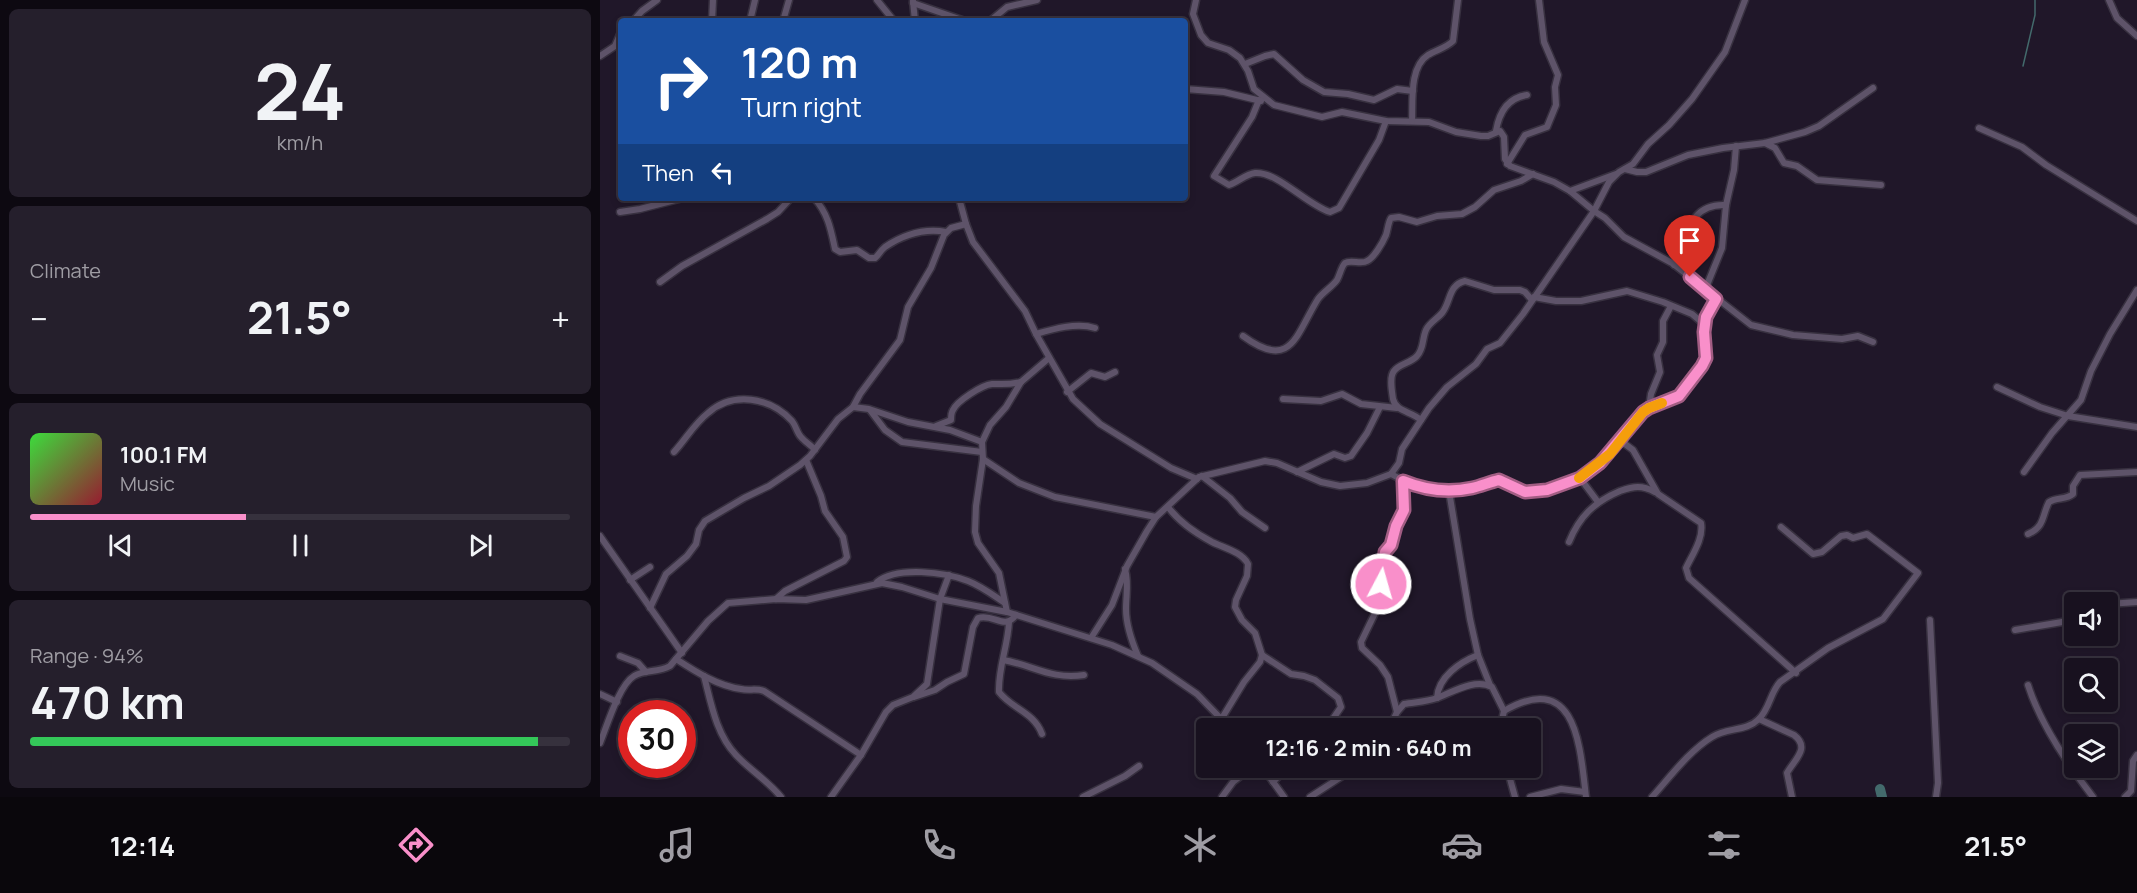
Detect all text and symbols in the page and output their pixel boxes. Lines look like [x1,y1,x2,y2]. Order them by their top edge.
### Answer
text: 120 m [741,33,858,91]
text: 24 [254,37,346,143]
icon: right [642,42,720,120]
text: Turn right [741,88,862,125]
text: km/h [277,129,323,156]
icon: left [706,156,739,189]
text: Then [642,158,694,188]
pin [1664,215,1715,277]
icon: arrive [1673,224,1706,257]
text: Climate [30,257,101,284]
text: 21.5° [247,286,352,348]
text: − [30,296,48,341]
text: + [551,296,570,341]
text: 100.1 FM [120,440,207,470]
text: Music [120,470,175,497]
icon: previous [104,529,137,562]
icon: pause [284,529,317,562]
icon: next [464,529,497,562]
position arrow [1349,552,1413,616]
map controls [2064,592,2118,778]
button: sound [2064,592,2118,646]
text: Range · 94% [30,642,144,669]
button: search [2064,658,2118,712]
text: 470 km [30,671,185,733]
speed limit sign: 30 [618,700,696,778]
button: layers [2064,724,2118,778]
text: 12:16 · 2 min · 640 m [1266,733,1471,763]
icon: directions [395,824,437,866]
icon: music [656,824,698,866]
icon: phone [918,824,960,866]
icon: climate [1179,824,1221,866]
icon: car [1441,824,1483,866]
icon: filters [1703,824,1745,866]
text: 12:14 [110,827,175,864]
text: 21.5° [1964,827,2027,864]

